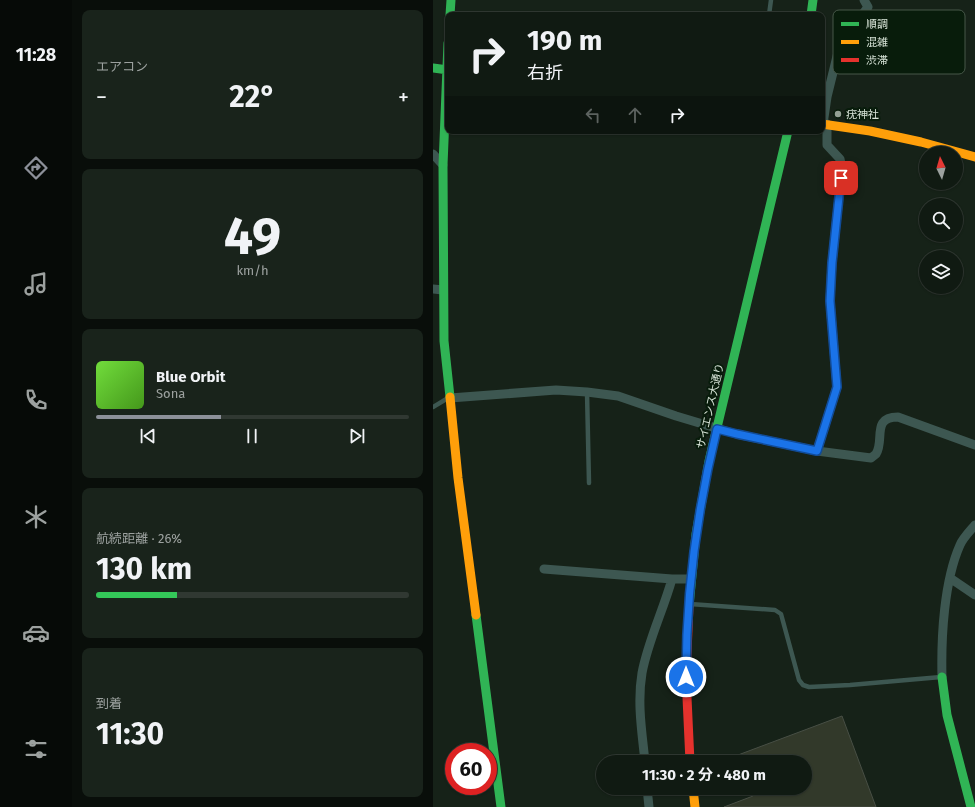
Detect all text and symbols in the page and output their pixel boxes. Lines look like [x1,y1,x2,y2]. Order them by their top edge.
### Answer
legend [833,10,965,74]
text: 順調 [866,18,888,31]
text: 190 m [527,24,602,57]
icon: right [461,28,513,80]
text: 混雑 [866,36,888,49]
text: 11:28 [16,44,56,66]
text: 渋滞 [866,54,888,67]
text: エアコン [96,59,148,74]
text: 右折 [527,62,563,84]
text: 22° [229,79,276,115]
text: − [96,84,107,111]
text: + [398,84,409,111]
icon: left [582,104,604,126]
icon: ahead [624,104,646,126]
icon: right [666,104,688,126]
place label: 疣神社 [846,108,879,121]
marker: 疣神社 [833,109,843,119]
north arrow [919,146,963,190]
map controls [919,146,963,294]
icon: directions [22,154,50,182]
pin [824,161,858,195]
icon: arrive [830,167,852,189]
button: search [919,198,963,242]
text: 49 [224,205,281,268]
button: layers [919,250,963,294]
text: km/h [236,263,269,278]
icon: music [22,270,50,298]
street label: サイエンス大通り [694,362,727,450]
text: Blue Orbit [156,368,225,386]
icon: phone [22,386,50,414]
text: Sona [156,386,185,401]
icon: previous [137,425,159,447]
icon: pause [241,425,263,447]
icon: next [346,425,368,447]
icon: climate [22,503,50,531]
text: 航続距離 · 26% [96,531,182,546]
text: 130 km [96,551,192,587]
icon: car [22,619,50,647]
position arrow [665,656,707,698]
text: 到着 [96,696,122,711]
text: 11:30 [96,716,164,752]
icon: filters [22,735,50,763]
speed limit sign: 60 [445,743,497,795]
text: 11:30 · 2 分 · 480 m [642,766,766,784]

